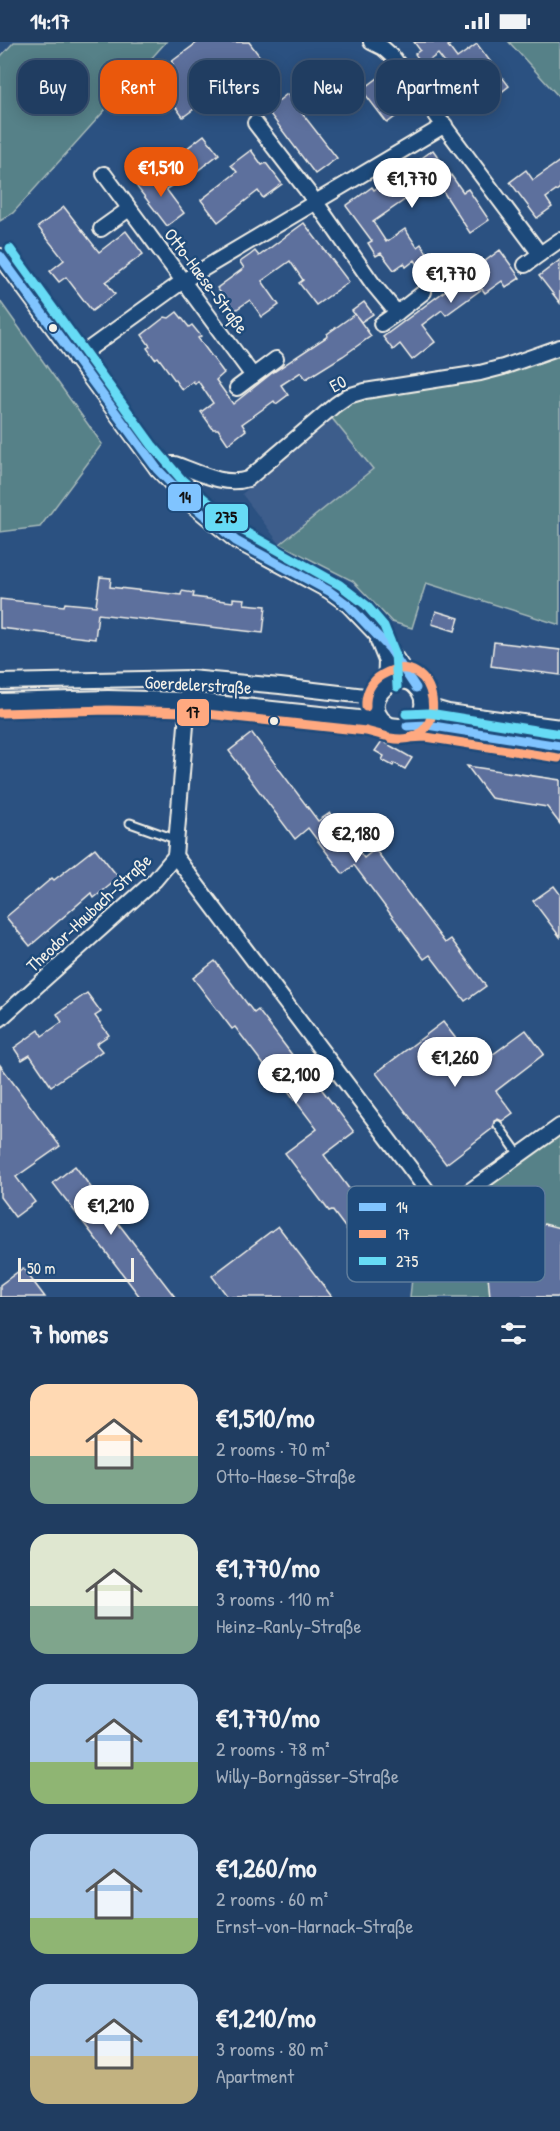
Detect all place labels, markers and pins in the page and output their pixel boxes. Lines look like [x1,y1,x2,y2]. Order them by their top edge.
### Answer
pin: €1,510 [112,147,210,198]
pin: €1,770 [363,158,461,209]
pin: €1,770 [402,253,500,304]
unlabelled marker [47,322,59,334]
unlabelled marker [268,715,280,727]
pin: €2,180 [307,813,405,864]
pin: €1,260 [406,1037,504,1088]
pin: €2,100 [247,1054,345,1105]
pin: €1,210 [62,1185,160,1236]

